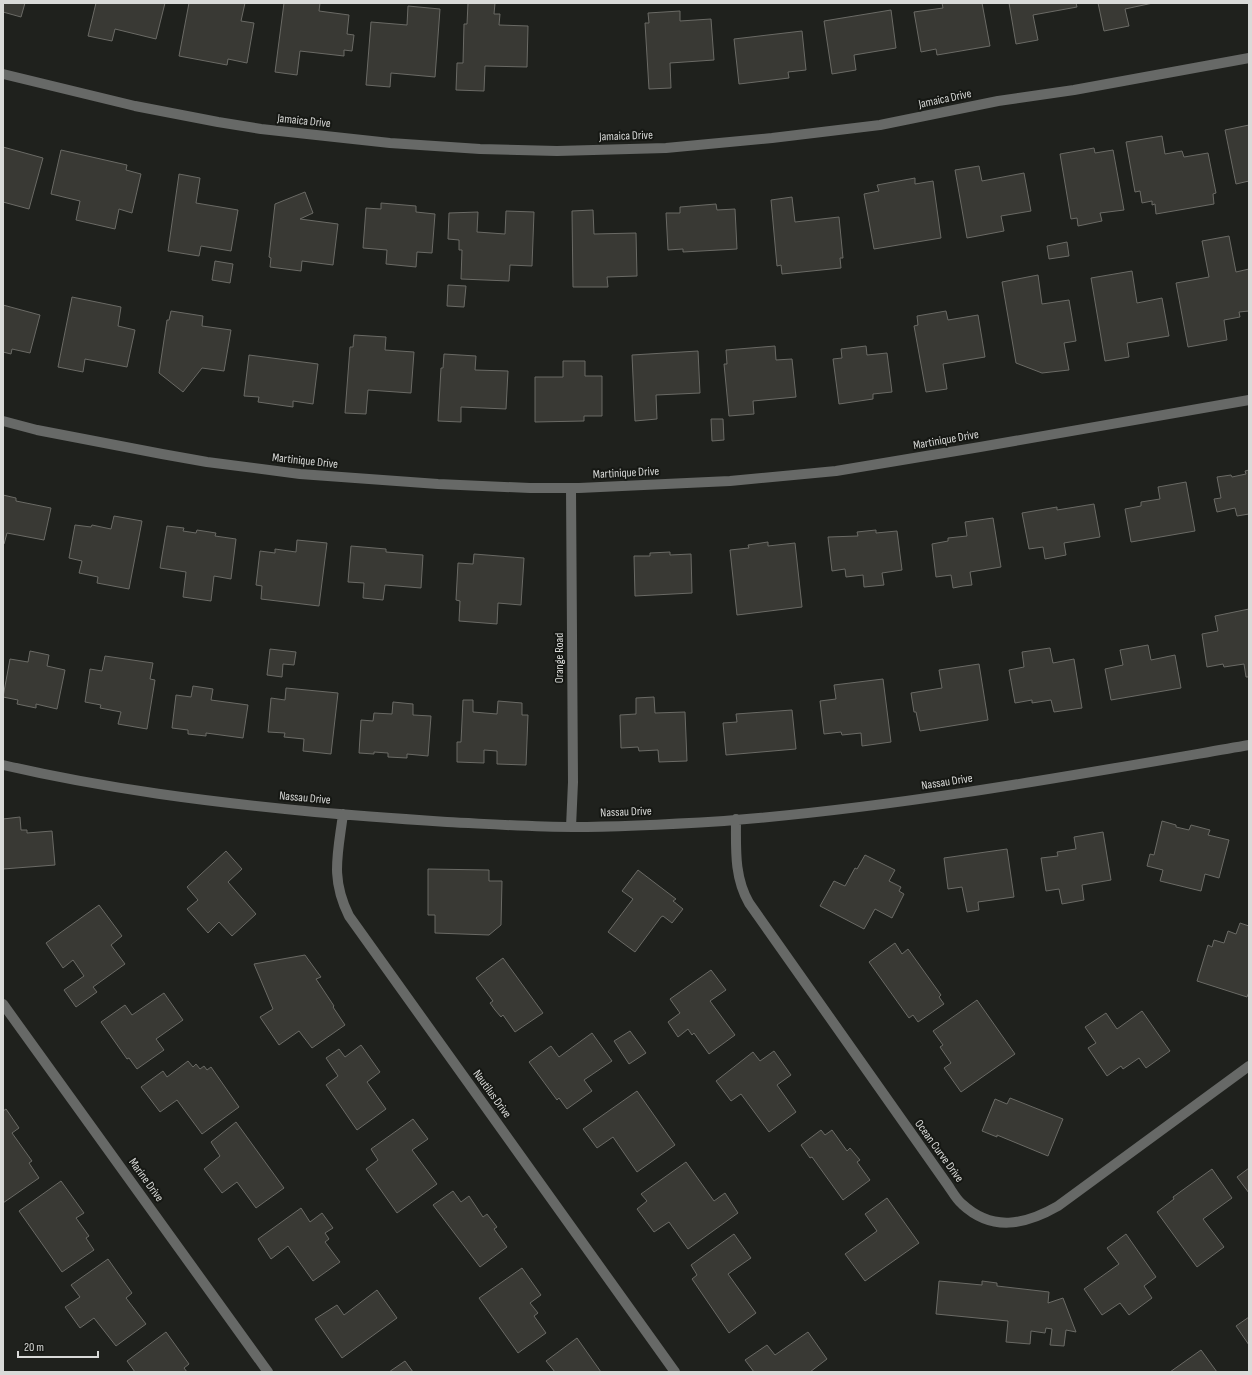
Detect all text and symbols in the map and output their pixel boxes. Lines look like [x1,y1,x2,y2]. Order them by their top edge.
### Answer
street label: Jamaica Drive [916,86,973,112]
street label: Jamaica Drive [275,111,332,131]
street label: Jamaica Drive [598,128,653,144]
street label: Martinique Drive [912,427,980,453]
street label: Martinique Drive [271,450,339,472]
street label: Martinique Drive [593,464,660,482]
street label: Orange Road [552,633,567,683]
street label: Nassau Drive [920,771,974,793]
street label: Nassau Drive [279,788,332,808]
street label: Nassau Drive [600,804,652,820]
street label: Nautilus Drive [469,1067,515,1121]
street label: Ocean Curve Drive [911,1117,967,1185]
street label: Marine Drive [125,1155,167,1205]
scale bar [18,1333,98,1359]
text: 20 m [24,1340,44,1355]

